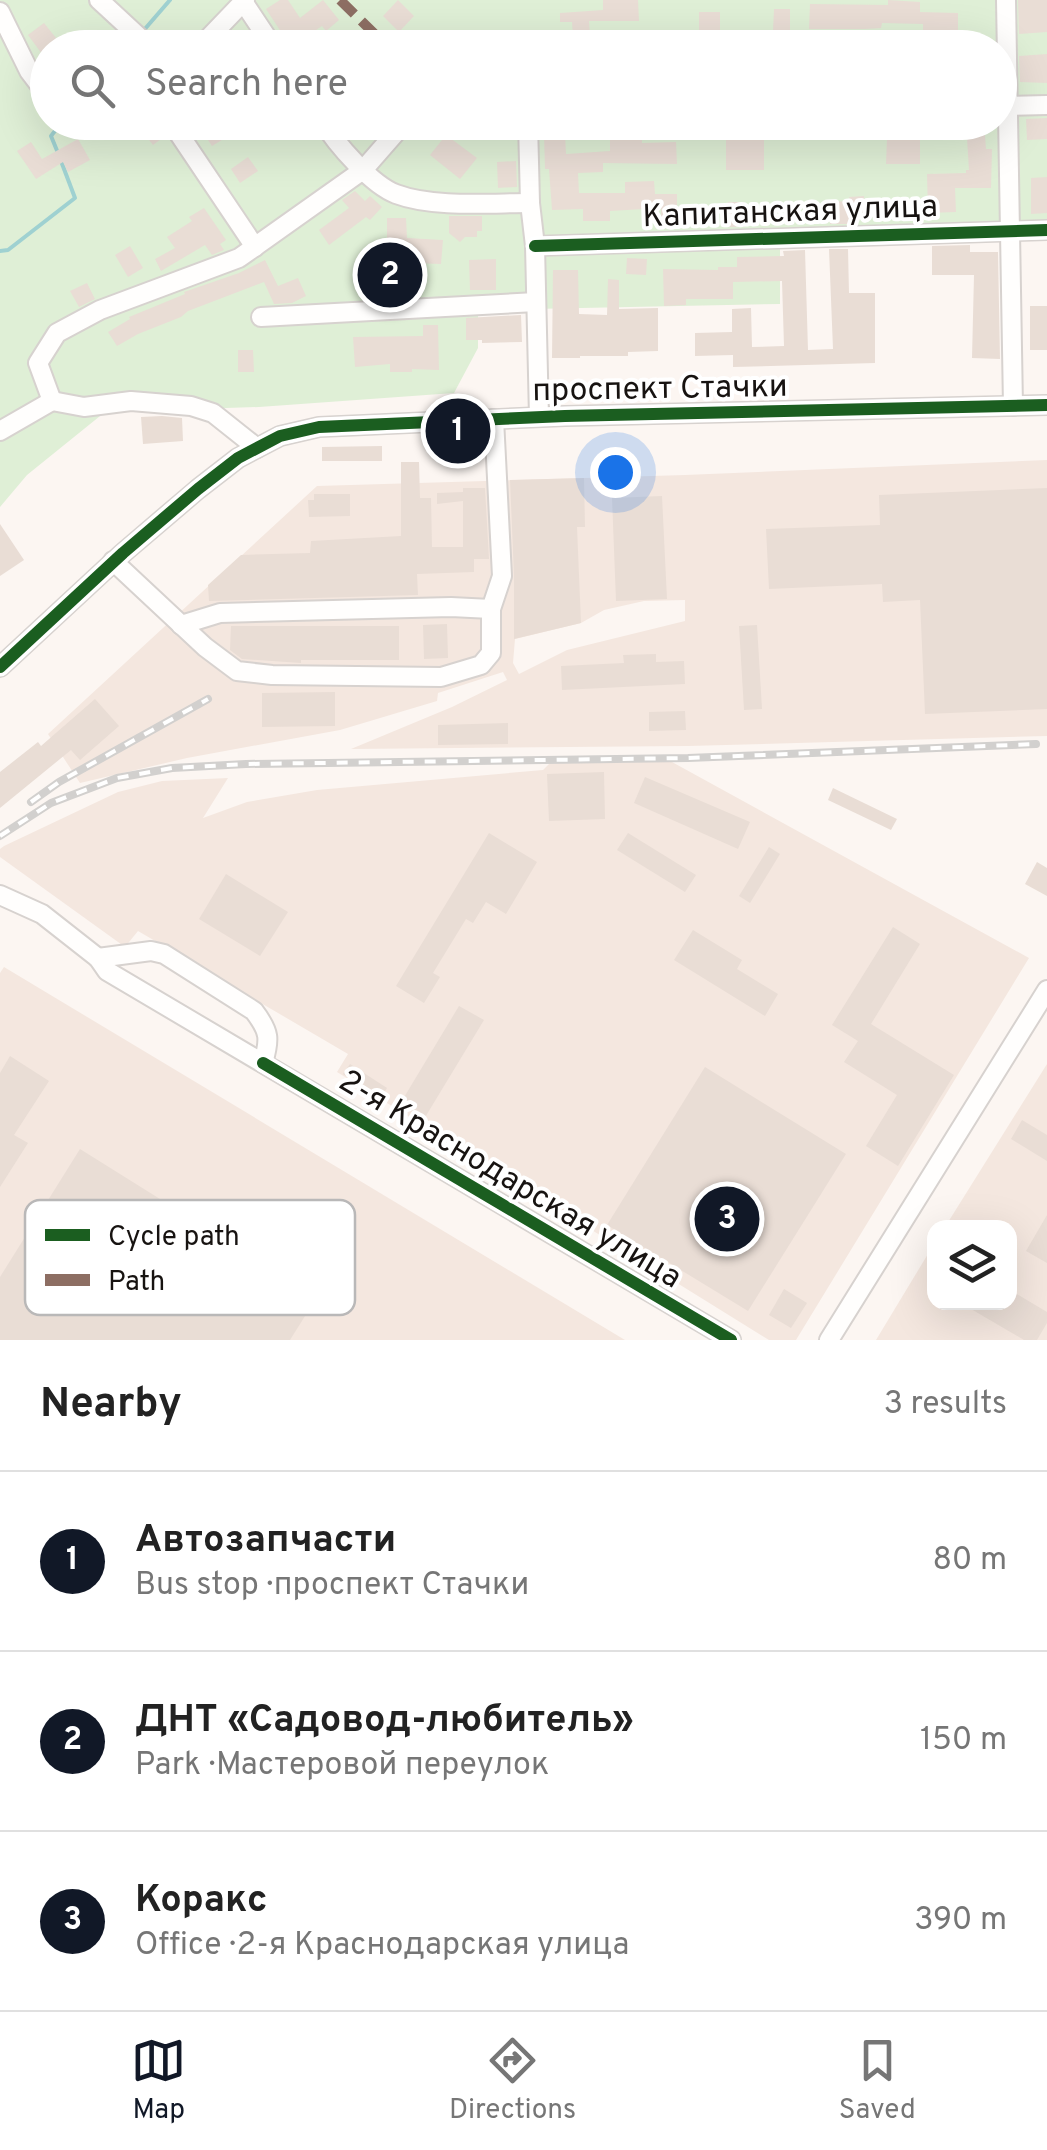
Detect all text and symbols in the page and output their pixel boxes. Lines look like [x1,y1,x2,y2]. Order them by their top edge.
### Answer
search box [30,30,1017,140]
icon: search [65,58,120,113]
text: Search here [145,61,348,110]
street label: Капитанская улица [642,188,938,238]
pin: 2 [358,238,422,312]
street label: проспект Стачки [532,368,788,412]
pin: 1 [426,394,490,468]
your location [590,447,641,498]
street label: 2-я Краснодарская улица [331,1062,688,1299]
pin: 3 [694,1182,760,1256]
legend [25,1200,355,1315]
text: Cycle path [108,1220,240,1256]
map controls [927,1220,1017,1310]
button: layers [927,1220,1017,1310]
text: Path [108,1265,165,1301]
text: Nearby [40,1379,182,1432]
text: 3 results [884,1385,1007,1425]
text: Автозапчасти [135,1517,396,1566]
text: 1 [66,1541,79,1581]
text: 80 m [933,1541,1007,1581]
text: Bus stop · проспект Стачки [135,1566,529,1606]
text: ДНТ «Садовод-любитель» [135,1697,634,1746]
text: 2 [63,1721,82,1761]
text: 150 m [920,1721,1007,1761]
text: Park · Мастеровой переулок [135,1746,549,1786]
text: Коракс [135,1877,268,1926]
text: 3 [63,1901,82,1941]
text: 390 m [914,1901,1007,1941]
text: Office · 2-я Краснодарская улица [135,1926,629,1966]
tab: Map [131,2033,186,2129]
tab: Directions [449,2033,576,2129]
tab: Saved [839,2033,916,2129]

